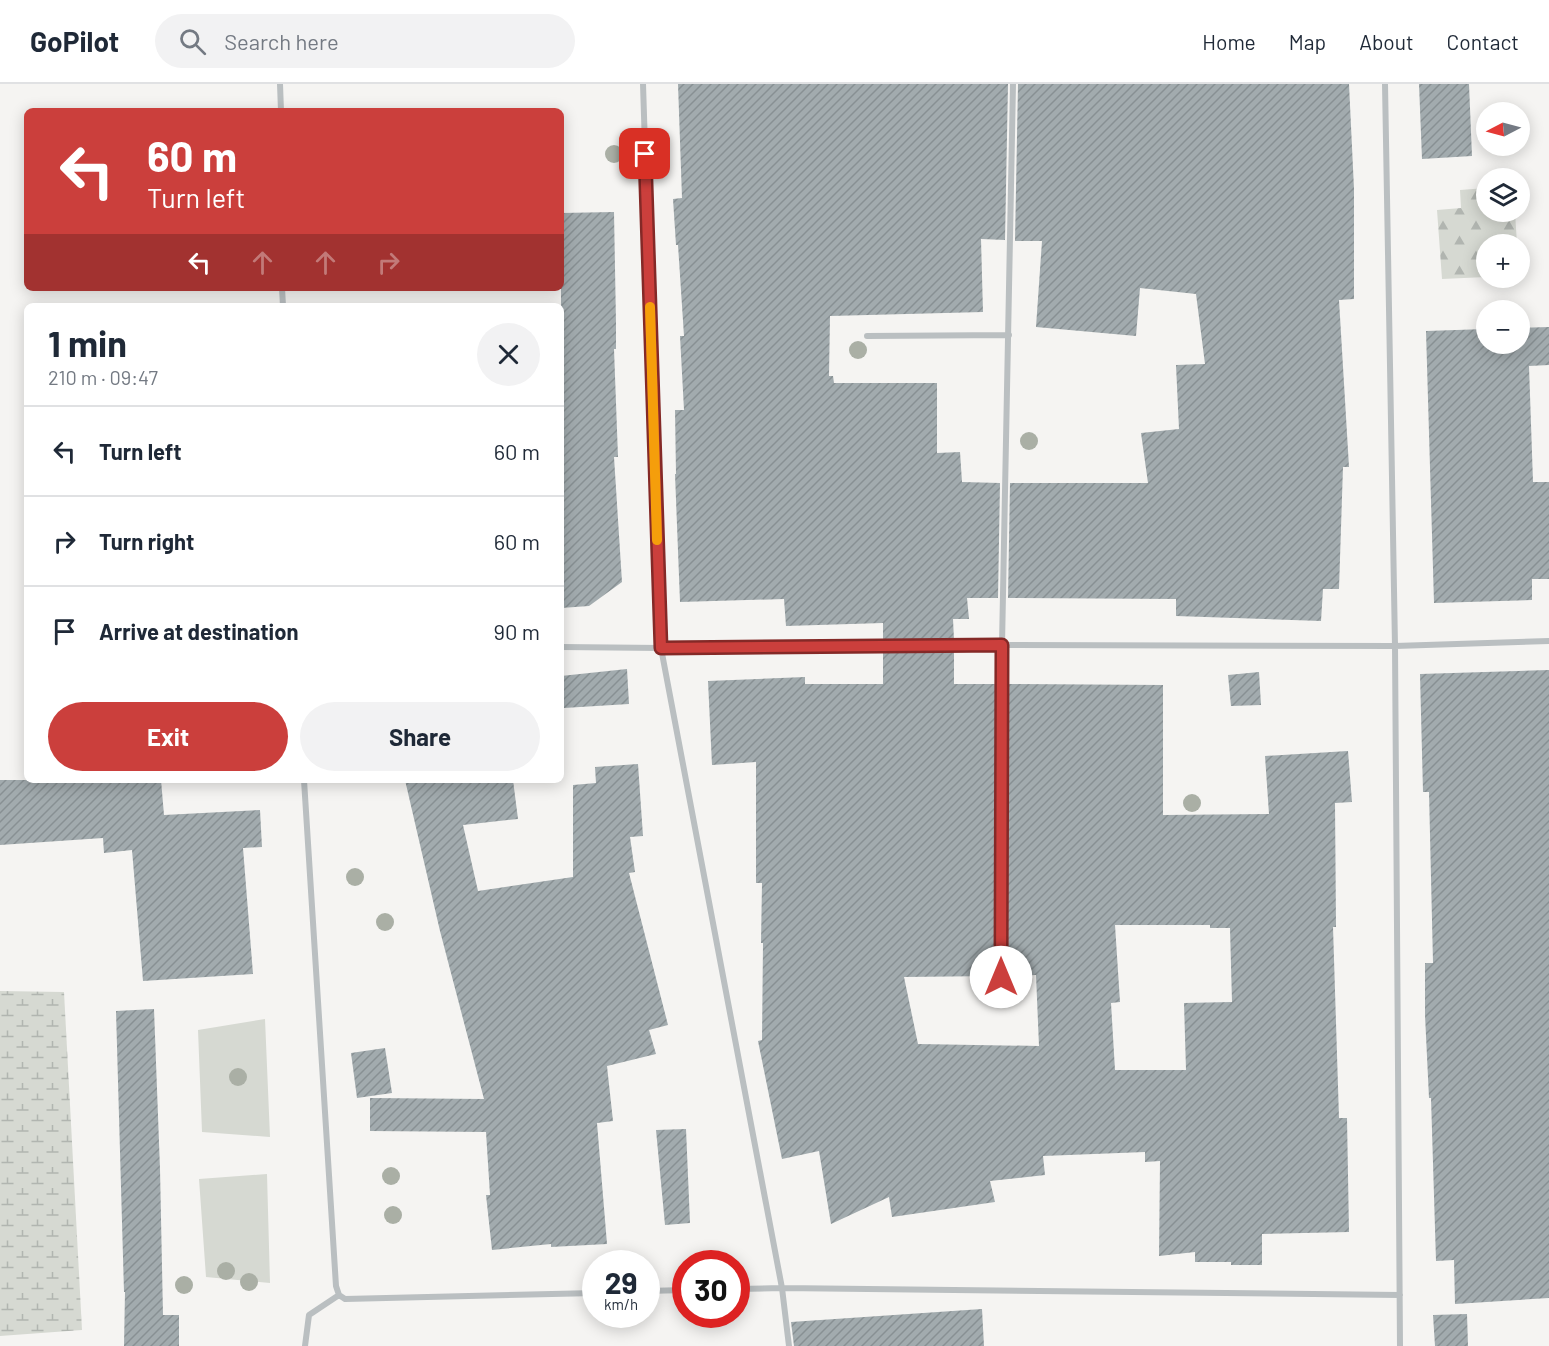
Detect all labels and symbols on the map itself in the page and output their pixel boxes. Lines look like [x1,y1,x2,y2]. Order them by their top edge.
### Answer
north arrow [1476,102,1530,156]
pin [619,128,670,179]
position arrow [969,945,1033,1009]
speed limit sign: 30 [672,1250,750,1328]

